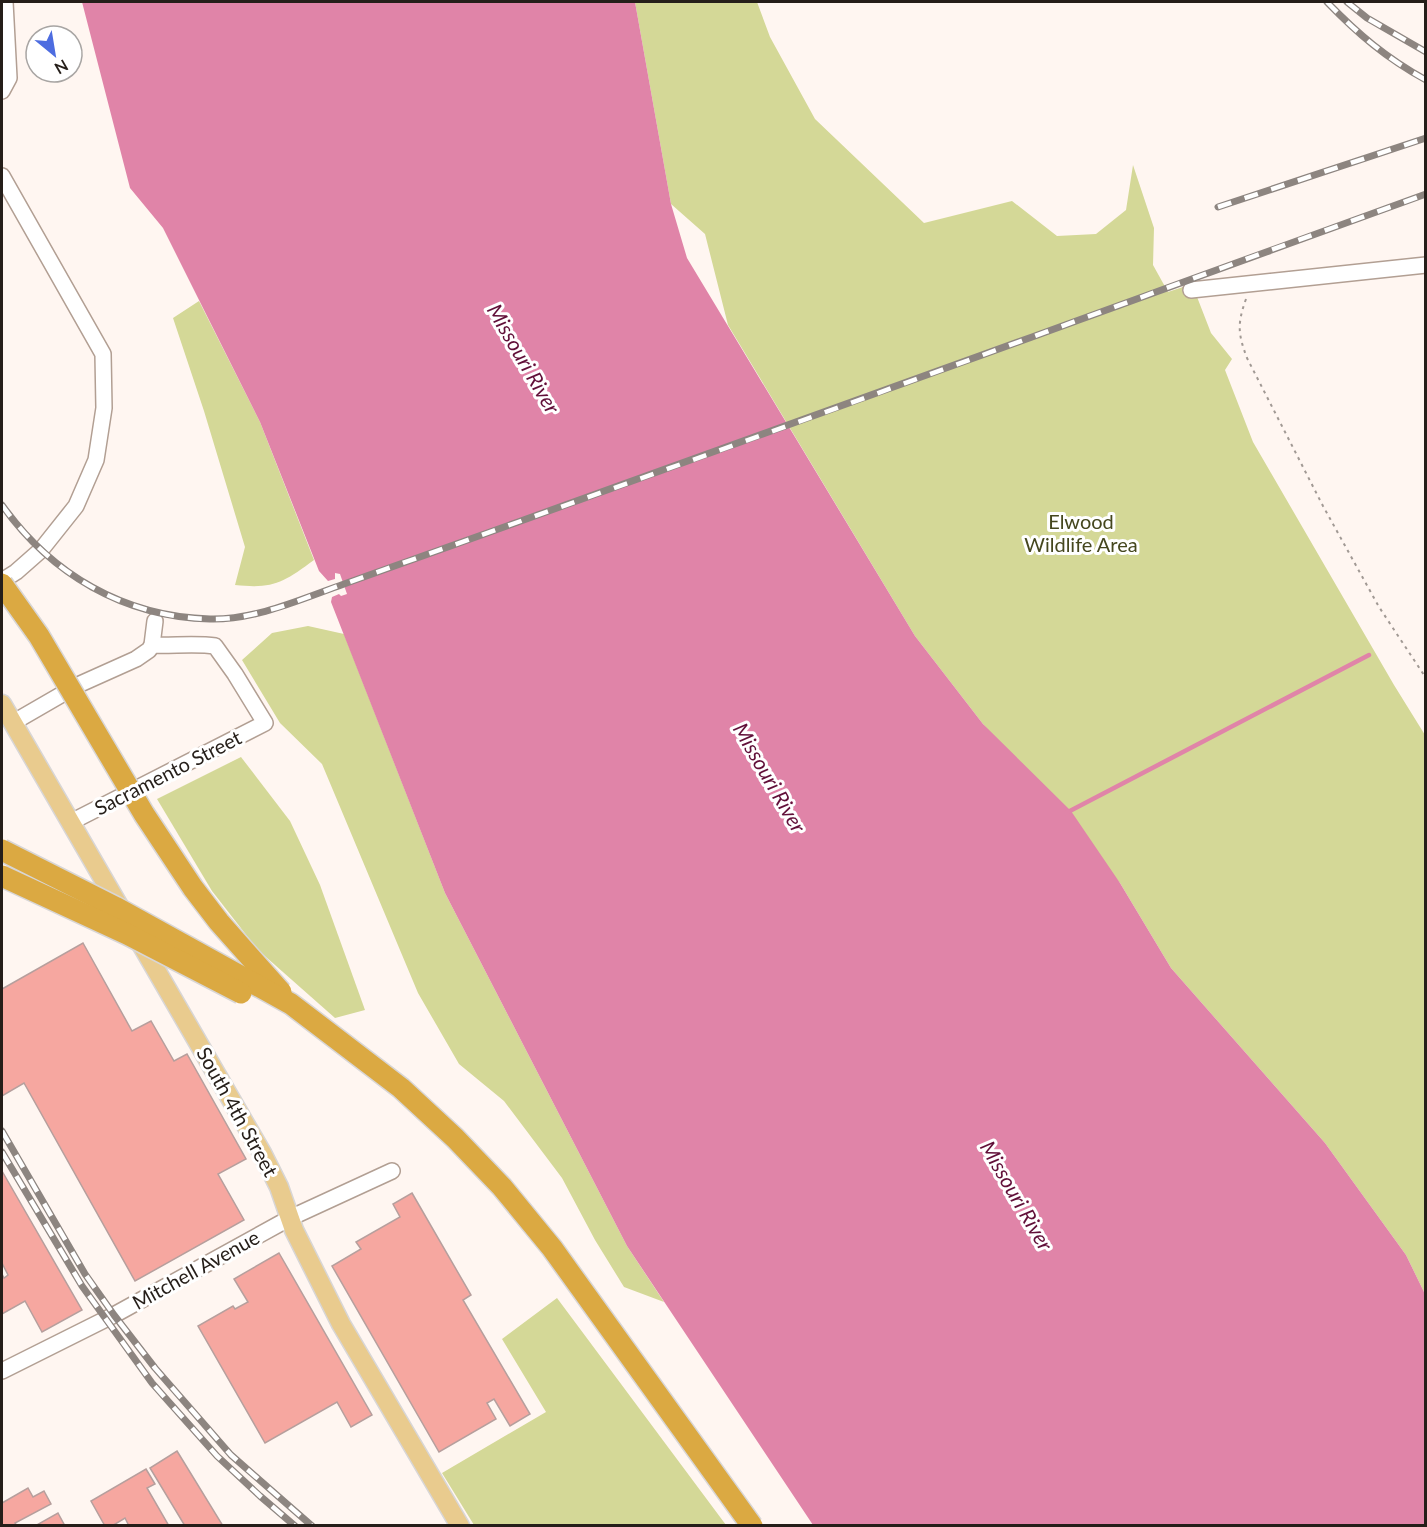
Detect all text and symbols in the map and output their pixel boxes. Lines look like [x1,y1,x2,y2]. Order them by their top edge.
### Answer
north arrow [24,24,84,84]
text: N [52,56,72,79]
water label: Missouri River [483,299,566,418]
park label: Elwood Wildlife Area [1024,509,1138,556]
water label: Missouri River [729,718,812,837]
street label: Sacramento Street [90,725,245,819]
street label: South 4th Street [192,1043,283,1181]
water label: Missouri River [976,1136,1059,1255]
street label: Mitchell Avenue [128,1224,263,1314]

